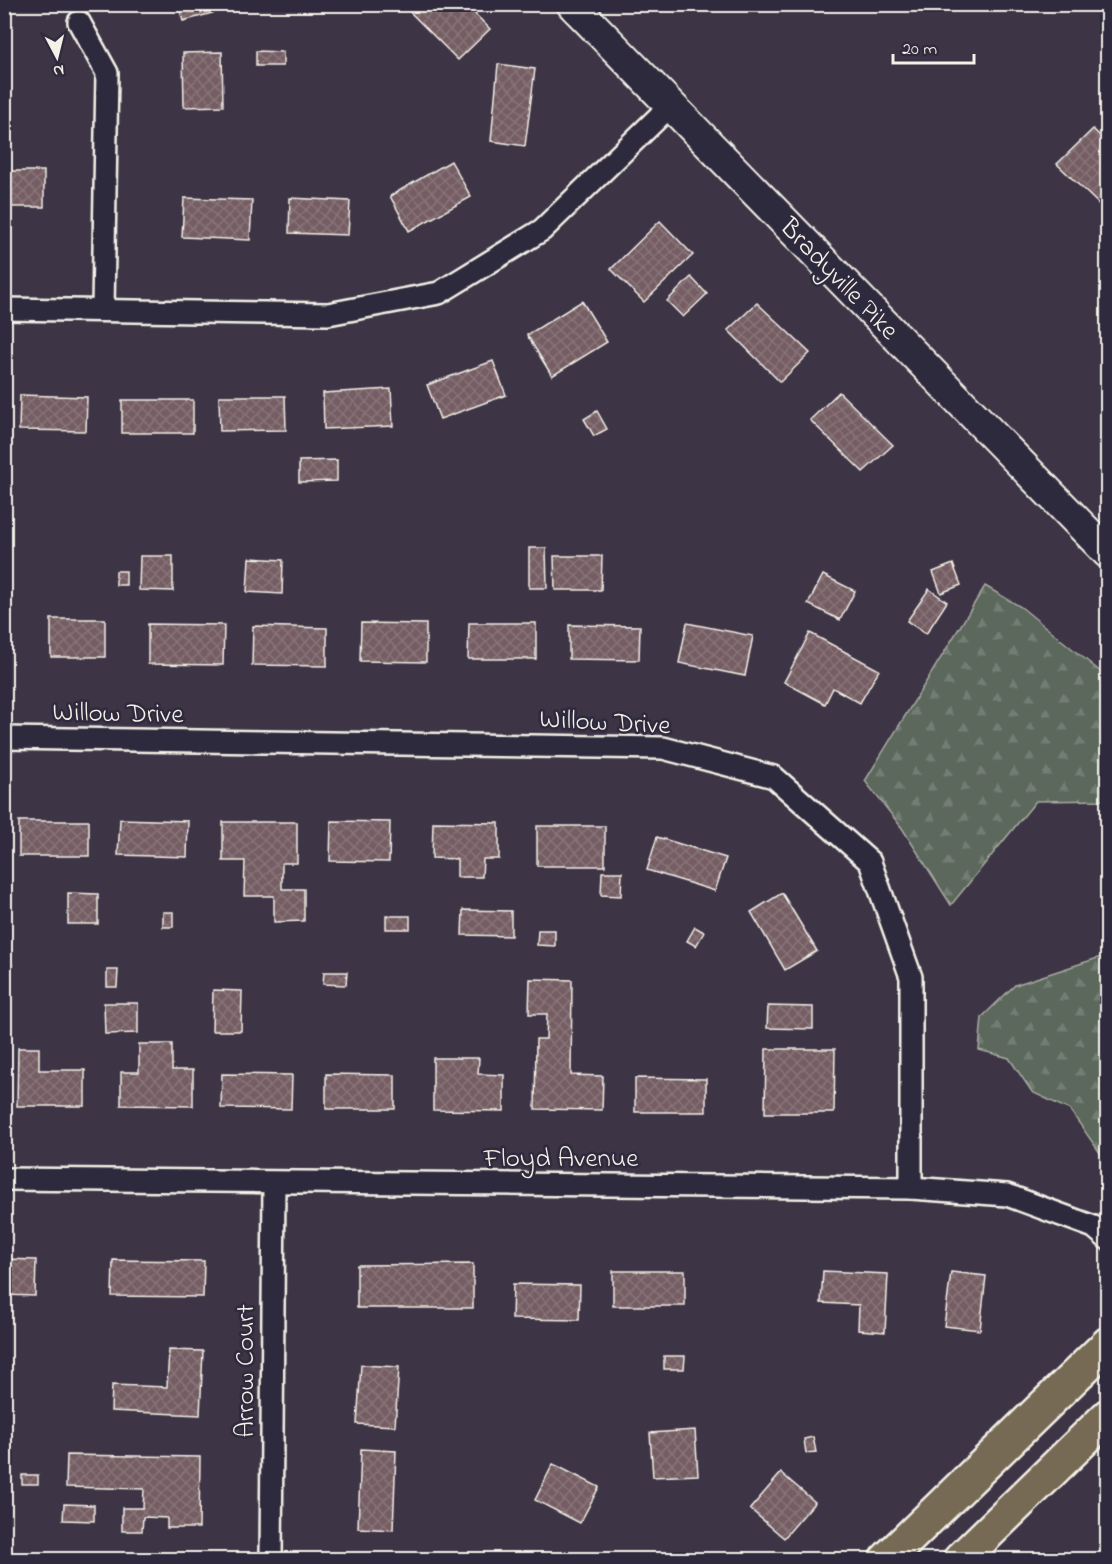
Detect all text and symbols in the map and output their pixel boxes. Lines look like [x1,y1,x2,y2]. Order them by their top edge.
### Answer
north arrow [27,27,87,87]
scale bar [893,27,974,65]
text: 20 m [902,37,937,63]
text: N [52,57,65,82]
street label: Bradyville Pike [769,209,907,351]
street label: Willow Drive [52,694,185,735]
street label: Willow Drive [538,701,672,746]
street label: Floyd Avenue [483,1140,639,1179]
street label: Arrow Court [227,1304,266,1438]

